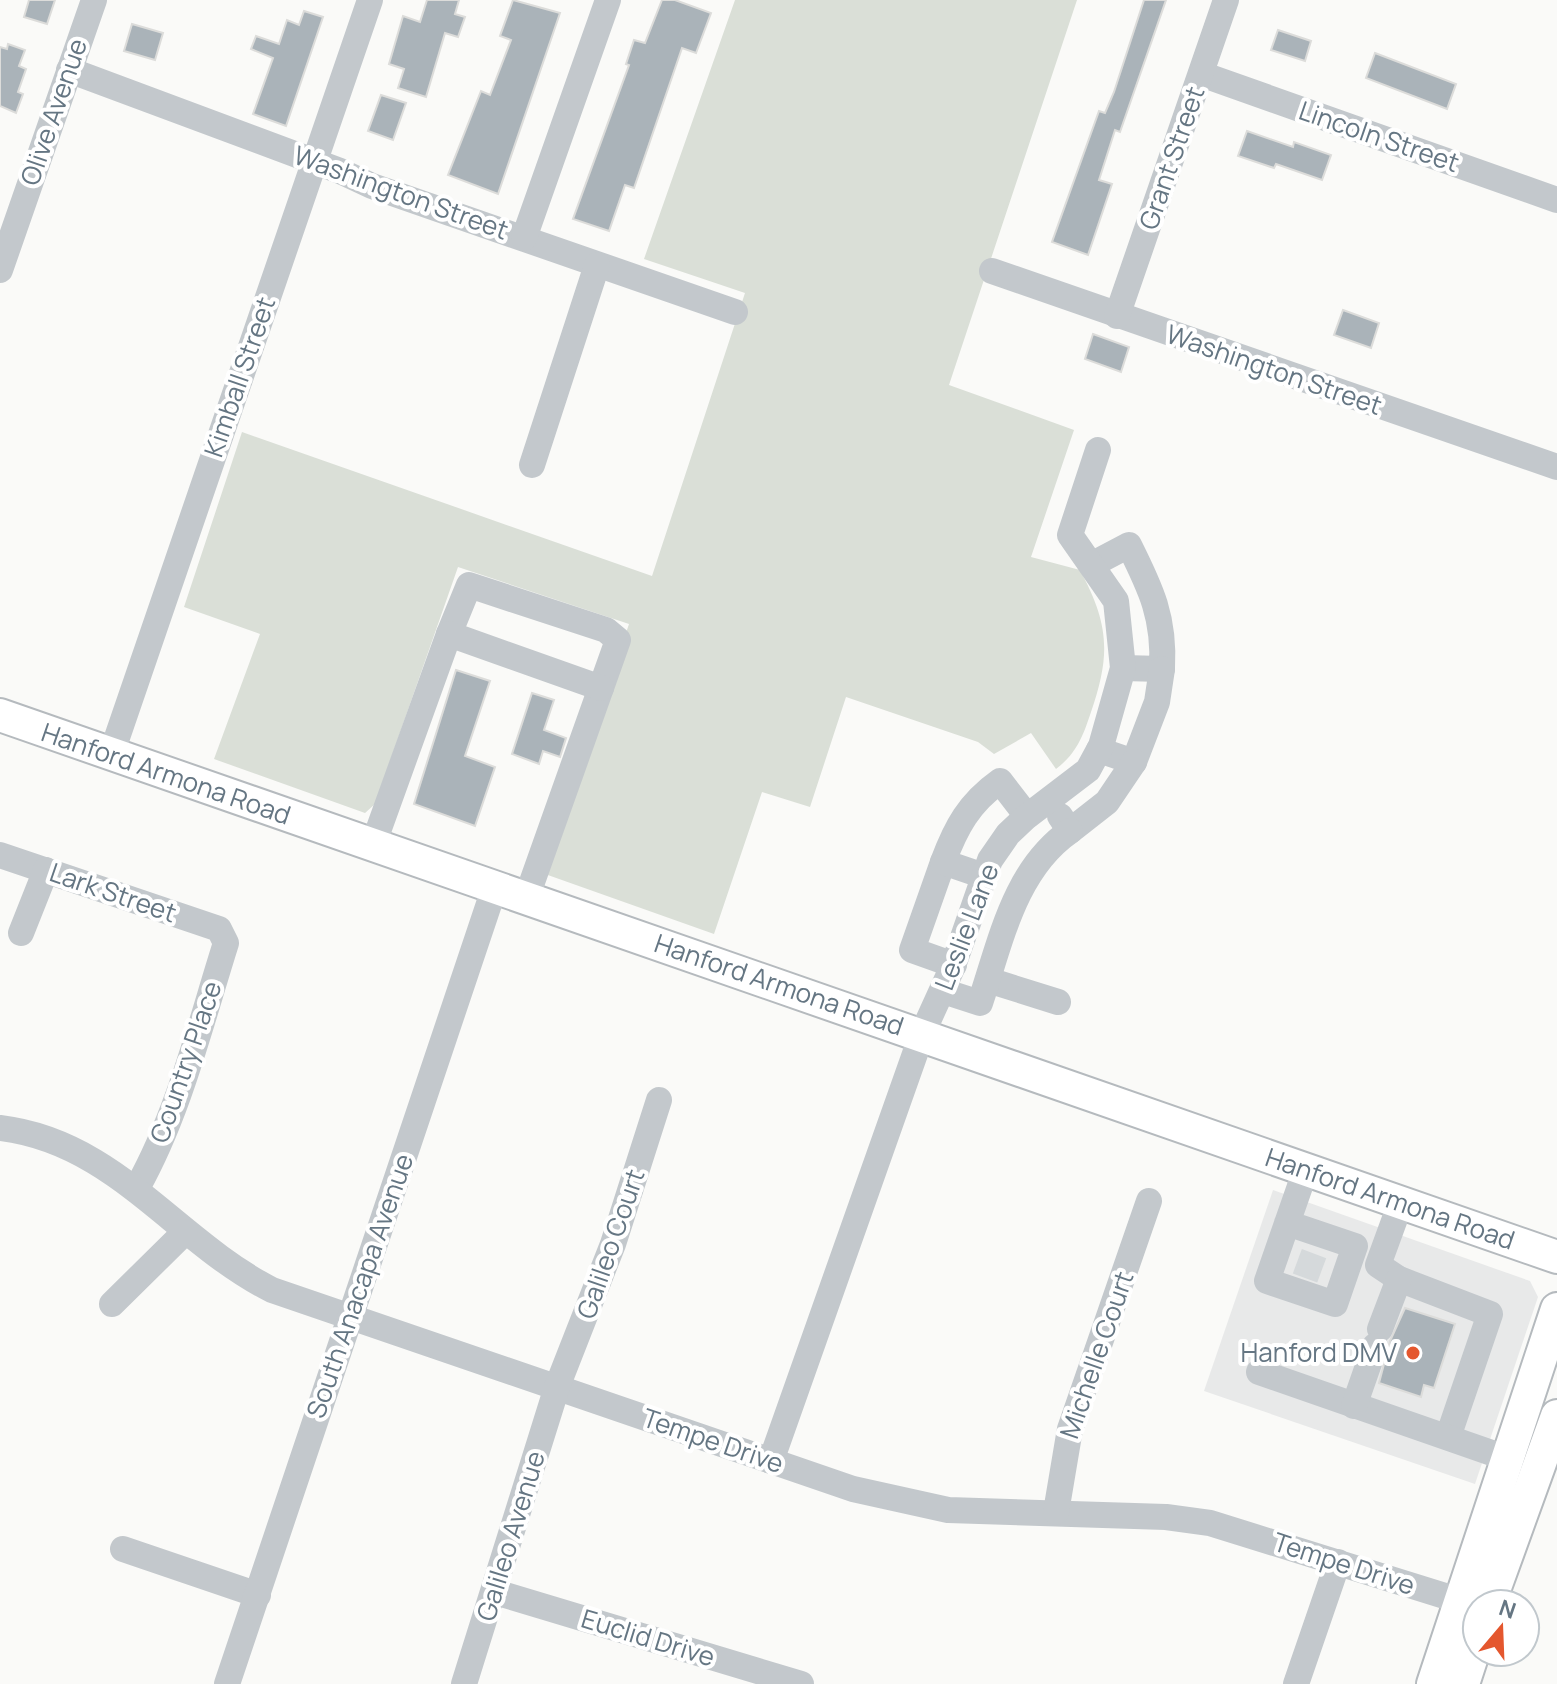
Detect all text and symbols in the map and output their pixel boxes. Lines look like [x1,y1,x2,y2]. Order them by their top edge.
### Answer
street label: Olive Avenue [11,33,95,190]
street label: Grant Street [1130,81,1212,234]
street label: Lincoln Street [1294,92,1464,180]
street label: Washington Street [289,137,514,248]
street label: Kimball Street [195,292,283,462]
street label: Washington Street [1162,315,1387,423]
street label: Hanford Armona Road [37,713,296,833]
street label: Lark Street [45,854,181,930]
street label: Leslie Lane [925,858,1007,995]
street label: Hanford Armona Road [650,924,909,1044]
street label: Country Place [141,976,230,1147]
street label: Hanford Armona Road [1261,1138,1520,1258]
street label: South Anacapa Avenue [297,1149,421,1423]
street label: Galileo Court [568,1164,652,1323]
street label: Michelle Court [1051,1266,1142,1443]
place label: Hanford DMV [1241,1334,1397,1370]
marker: Hanford DMV [1404,1344,1422,1362]
street label: Tempe Drive [638,1399,789,1481]
street label: Galileo Avenue [467,1446,553,1625]
street label: Tempe Drive [1269,1523,1420,1603]
north arrow [1461,1588,1541,1668]
text: N [1495,1592,1520,1626]
street label: Euclid Drive [577,1600,719,1674]

